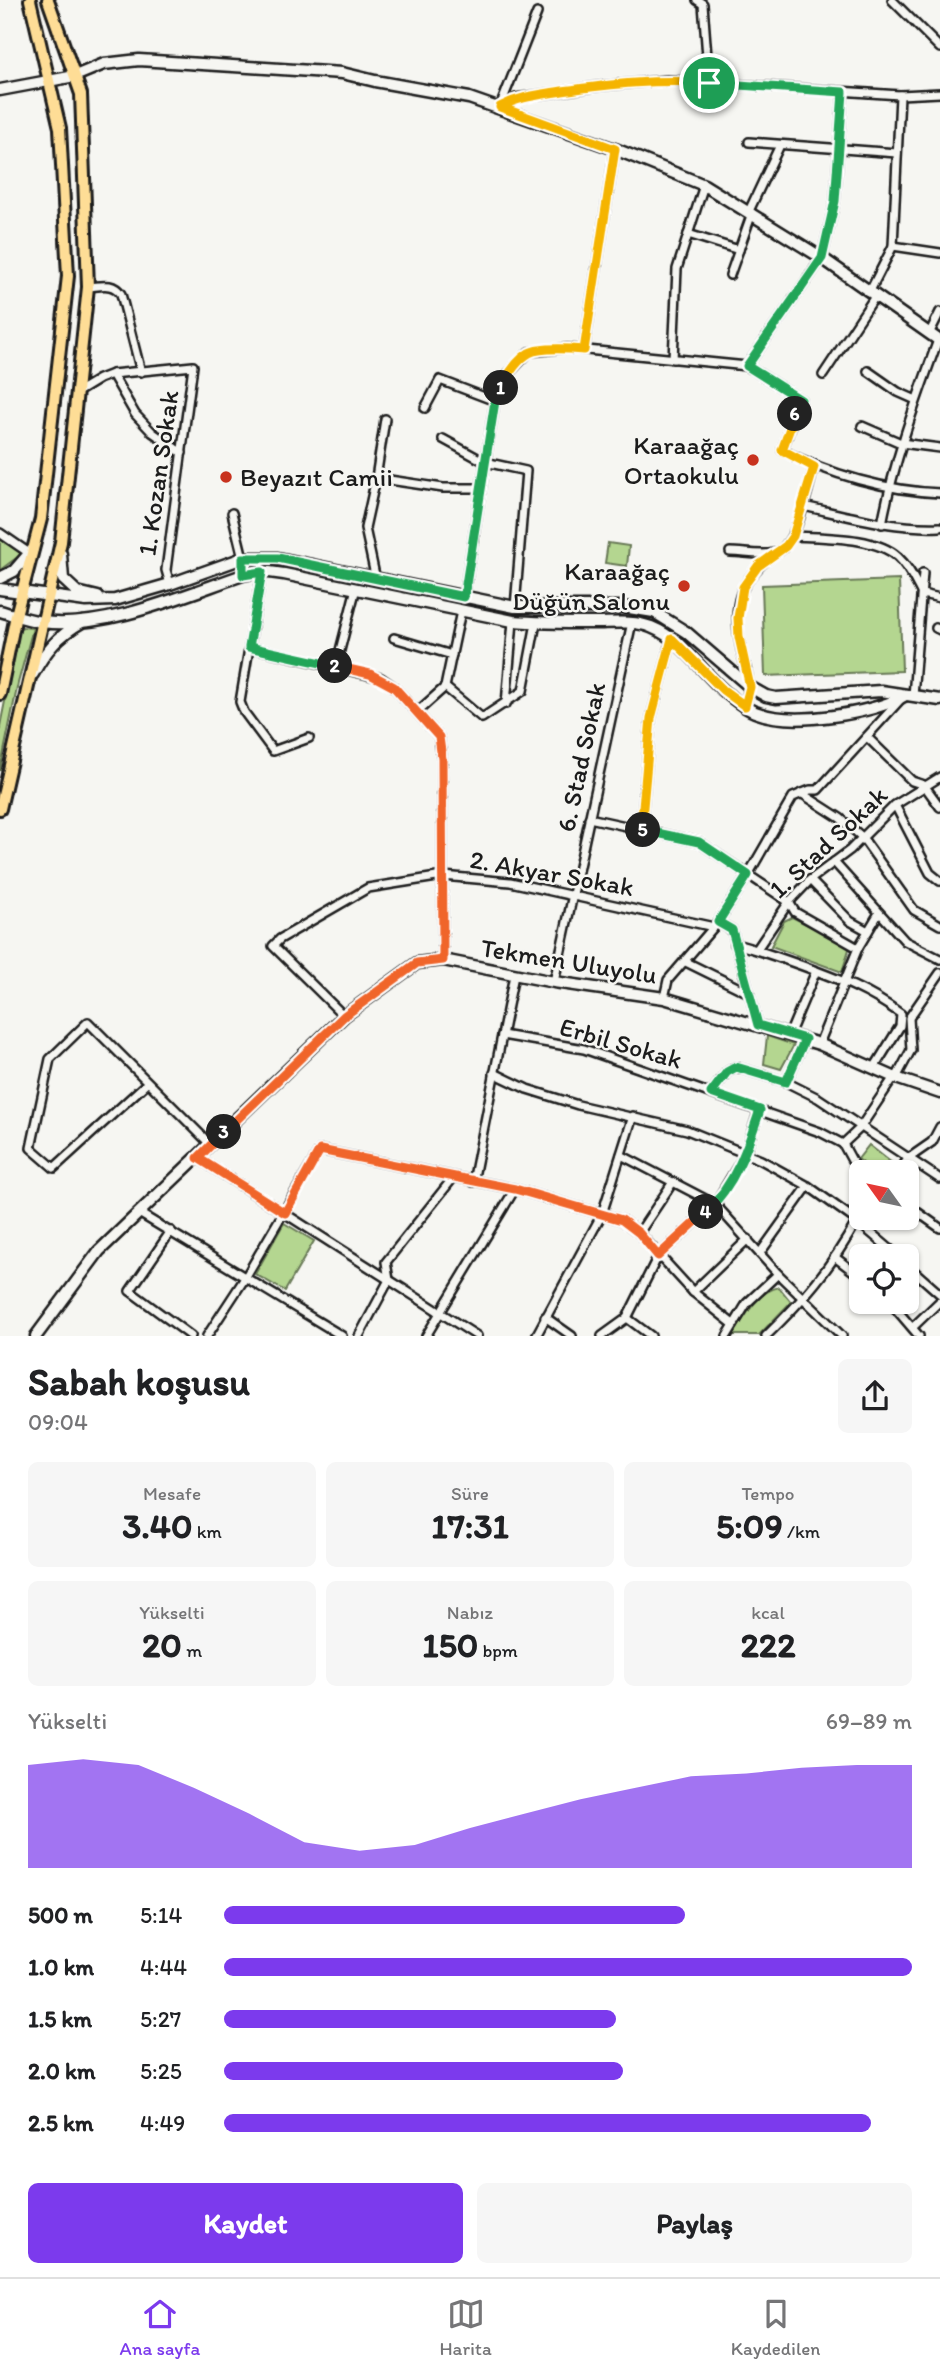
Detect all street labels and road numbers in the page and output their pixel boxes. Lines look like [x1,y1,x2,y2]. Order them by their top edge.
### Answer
street label: 1. Kozan Sokak [131,388,186,558]
street label: 6. Stad Sokak [550,679,613,835]
street label: 1. Stad Sokak [762,779,894,905]
street label: 2. Akyar Sokak [468,843,636,903]
street label: Tekmen Uluyolu [479,931,659,991]
street label: Erbil Sokak [556,1010,686,1076]

